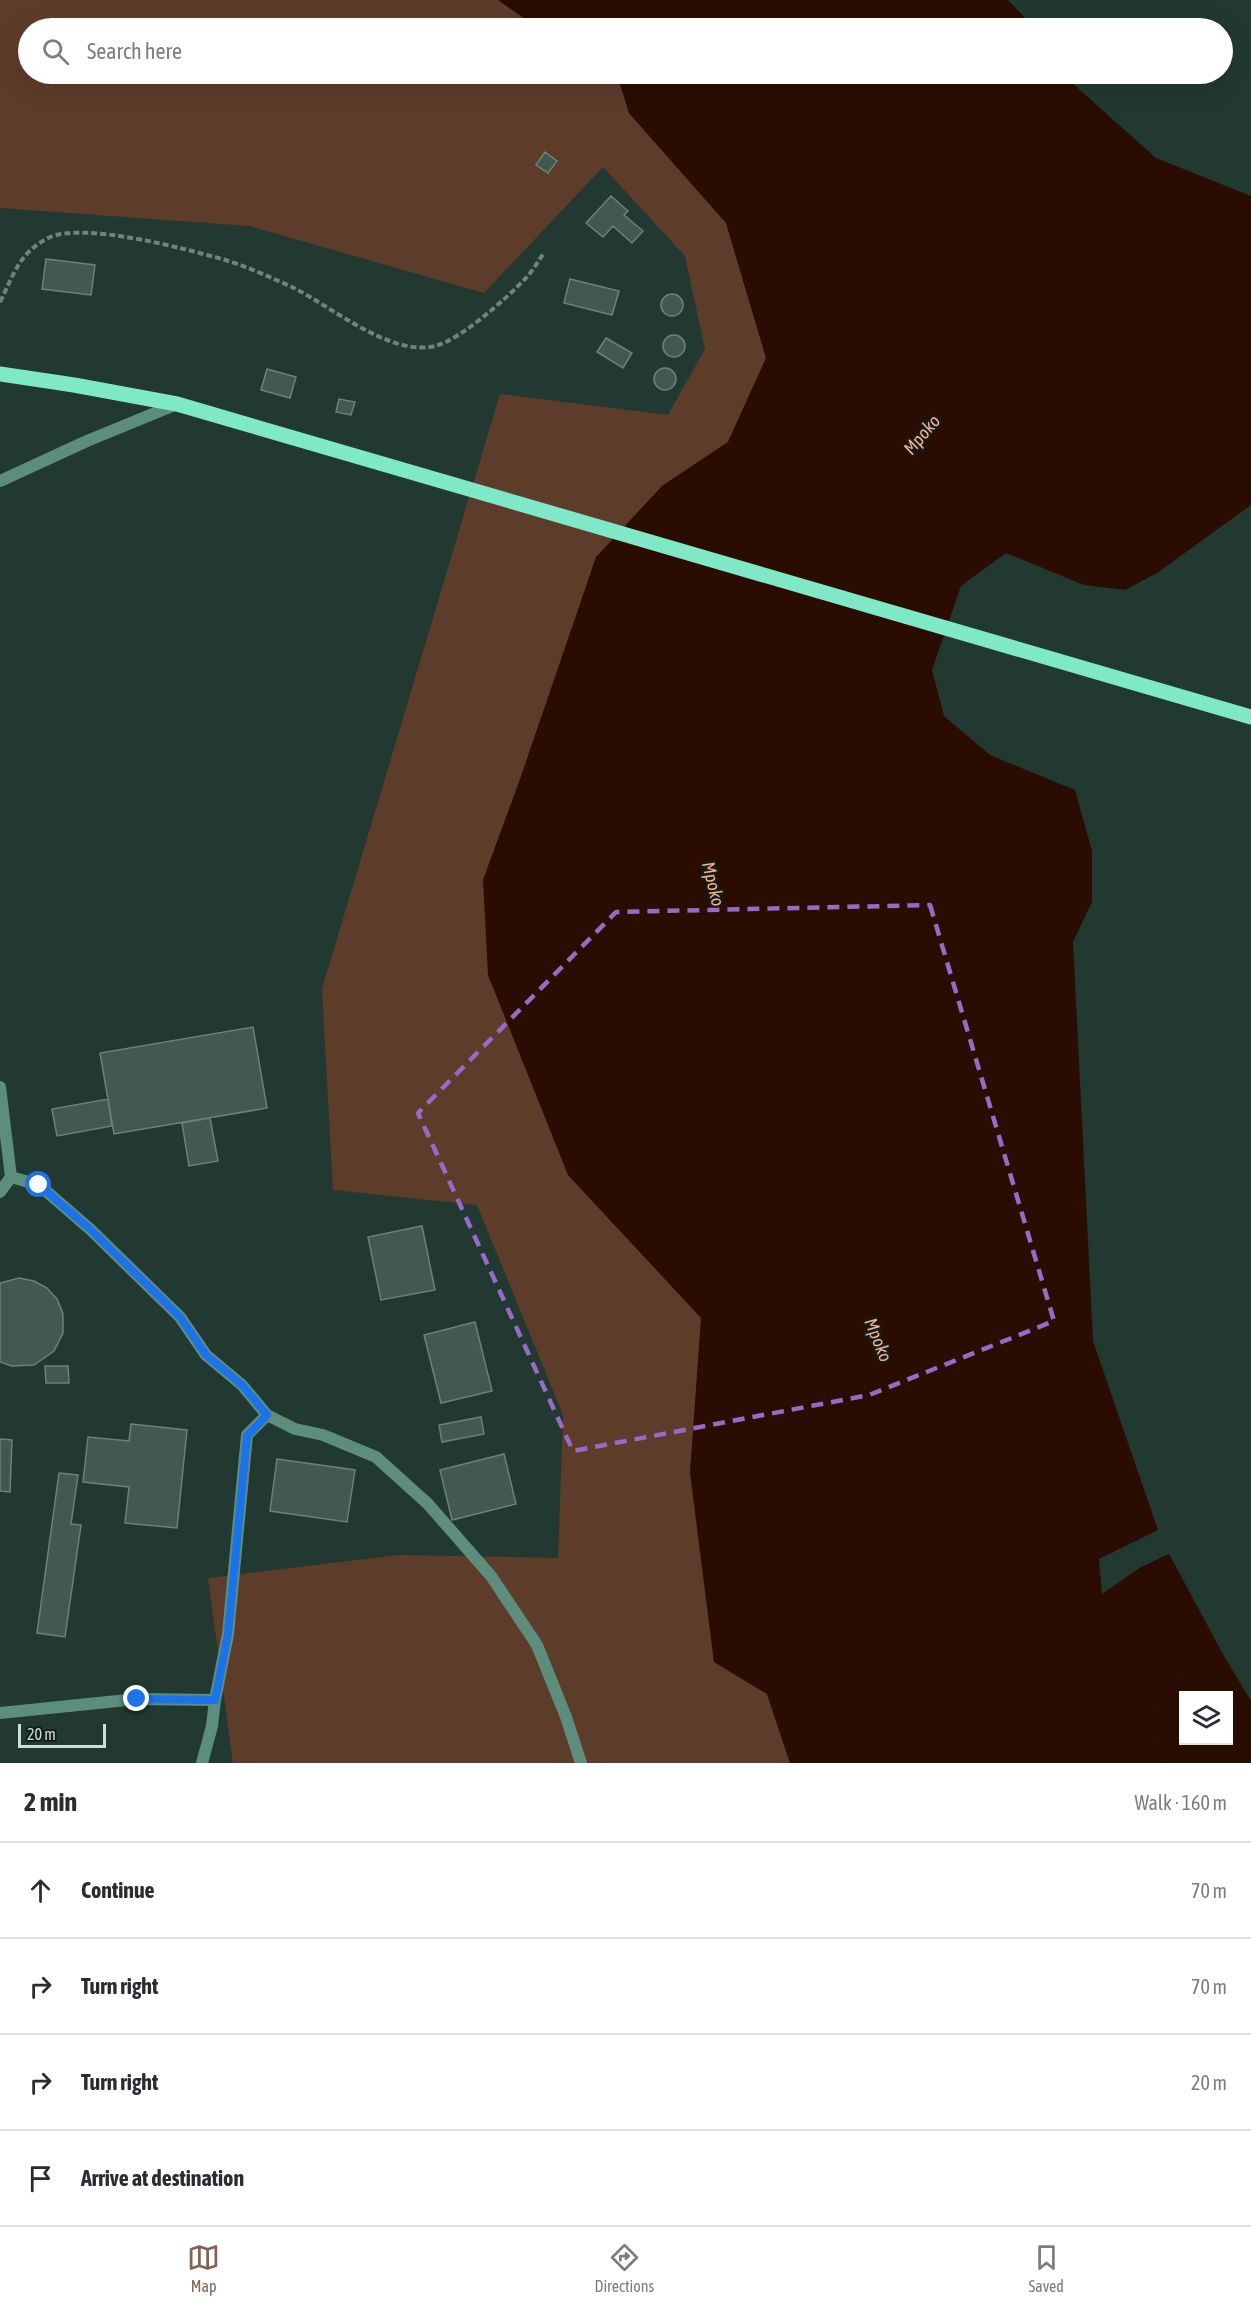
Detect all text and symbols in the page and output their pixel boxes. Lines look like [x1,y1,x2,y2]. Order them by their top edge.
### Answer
search box [18,18,1233,84]
icon: search [39,35,72,68]
text: Search here [87,38,182,64]
water label: Mpoko [899,411,944,459]
water label: Mpoko [698,859,729,908]
route start [25,1171,51,1197]
water label: Mpoko [860,1315,897,1365]
route end [123,1685,149,1711]
map controls [1179,1691,1233,1745]
button: layers [1179,1691,1233,1745]
scale bar [18,1721,106,1748]
text: 20 m [27,1725,56,1743]
text: 2 min [24,1787,77,1817]
text: Walk · 160 m [1135,1791,1227,1814]
icon: ahead [24,1874,57,1907]
text: Continue [81,1877,155,1903]
text: 70 m [1191,1879,1227,1902]
icon: right [24,1970,57,2003]
text: Turn right [81,1973,158,1999]
text: 70 m [1191,1975,1227,1998]
icon: right [24,2066,57,2099]
text: Turn right [81,2069,158,2095]
text: 20 m [1191,2071,1227,2094]
icon: arrive [24,2162,57,2195]
text: Arrive at destination [81,2165,244,2191]
tab: Map [187,2241,220,2295]
tab: Directions [594,2241,654,2295]
tab: Saved [1028,2241,1064,2295]

